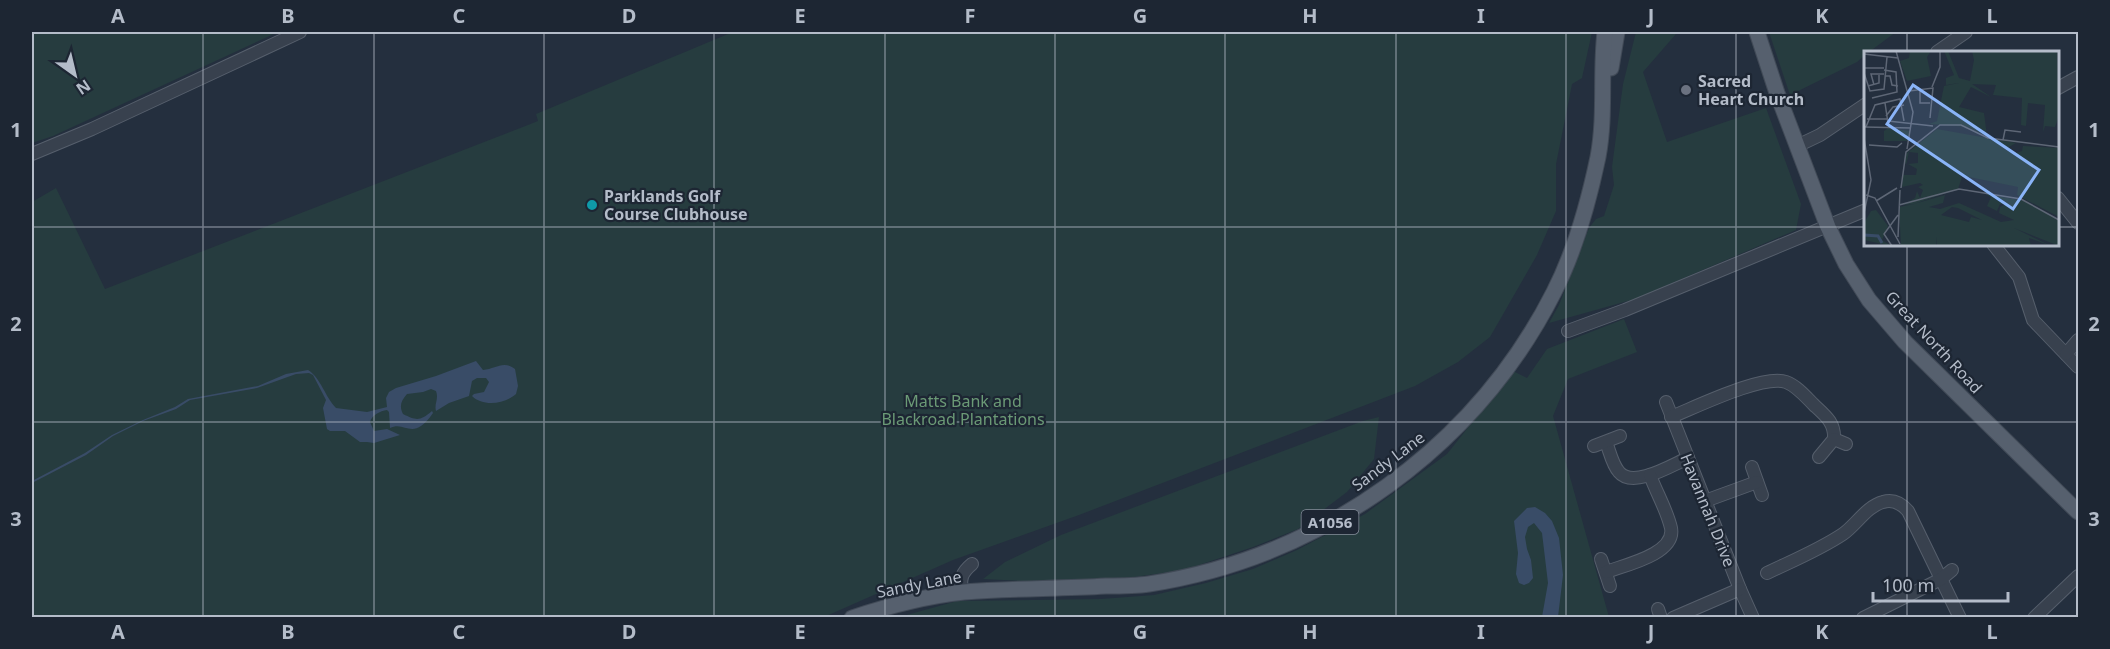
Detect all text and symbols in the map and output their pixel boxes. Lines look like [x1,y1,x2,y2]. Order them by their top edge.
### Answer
text: A [111,2,125,29]
text: B [281,2,295,29]
text: C [453,2,466,29]
text: D [622,2,636,29]
text: E [794,2,806,29]
text: F [965,2,975,29]
text: G [1133,2,1147,29]
text: H [1302,2,1318,29]
text: I [1477,2,1485,29]
text: J [1646,2,1654,29]
text: K [1815,2,1829,29]
text: L [1986,2,1998,29]
north arrow [45,45,105,105]
inset map [1864,51,2059,246]
place label: Sacred Heart Church [1698,70,1804,110]
text: N [72,75,95,100]
marker: Sacred Heart Church [1679,83,1693,97]
text: 1 [10,116,22,143]
text: 1 [2088,116,2100,143]
place label: Parklands Golf Course Clubhouse [604,185,748,225]
marker: Parklands Golf Course Clubhouse [585,198,599,212]
street label: Great North Road [1881,286,1987,398]
text: 2 [10,310,22,337]
text: 2 [2088,310,2100,337]
park label: Matts Bank and Blackroad Plantations [881,390,1045,430]
street label: Sandy Lane [1347,426,1429,496]
street label: Havannah Drive [1675,450,1741,570]
text: 3 [10,505,22,532]
text: 3 [2088,505,2100,532]
road number: A1056 [1302,510,1358,534]
street label: Sandy Lane [875,565,963,603]
scale bar [1873,565,2008,603]
text: 100 m [1882,573,1934,597]
text: A [111,618,125,645]
text: B [281,618,295,645]
text: C [453,618,466,645]
text: D [622,618,636,645]
text: E [794,618,806,645]
text: F [965,618,975,645]
text: G [1133,618,1147,645]
text: H [1302,618,1318,645]
text: I [1477,618,1485,645]
text: J [1646,618,1654,645]
text: K [1815,618,1829,645]
text: L [1986,618,1998,645]

